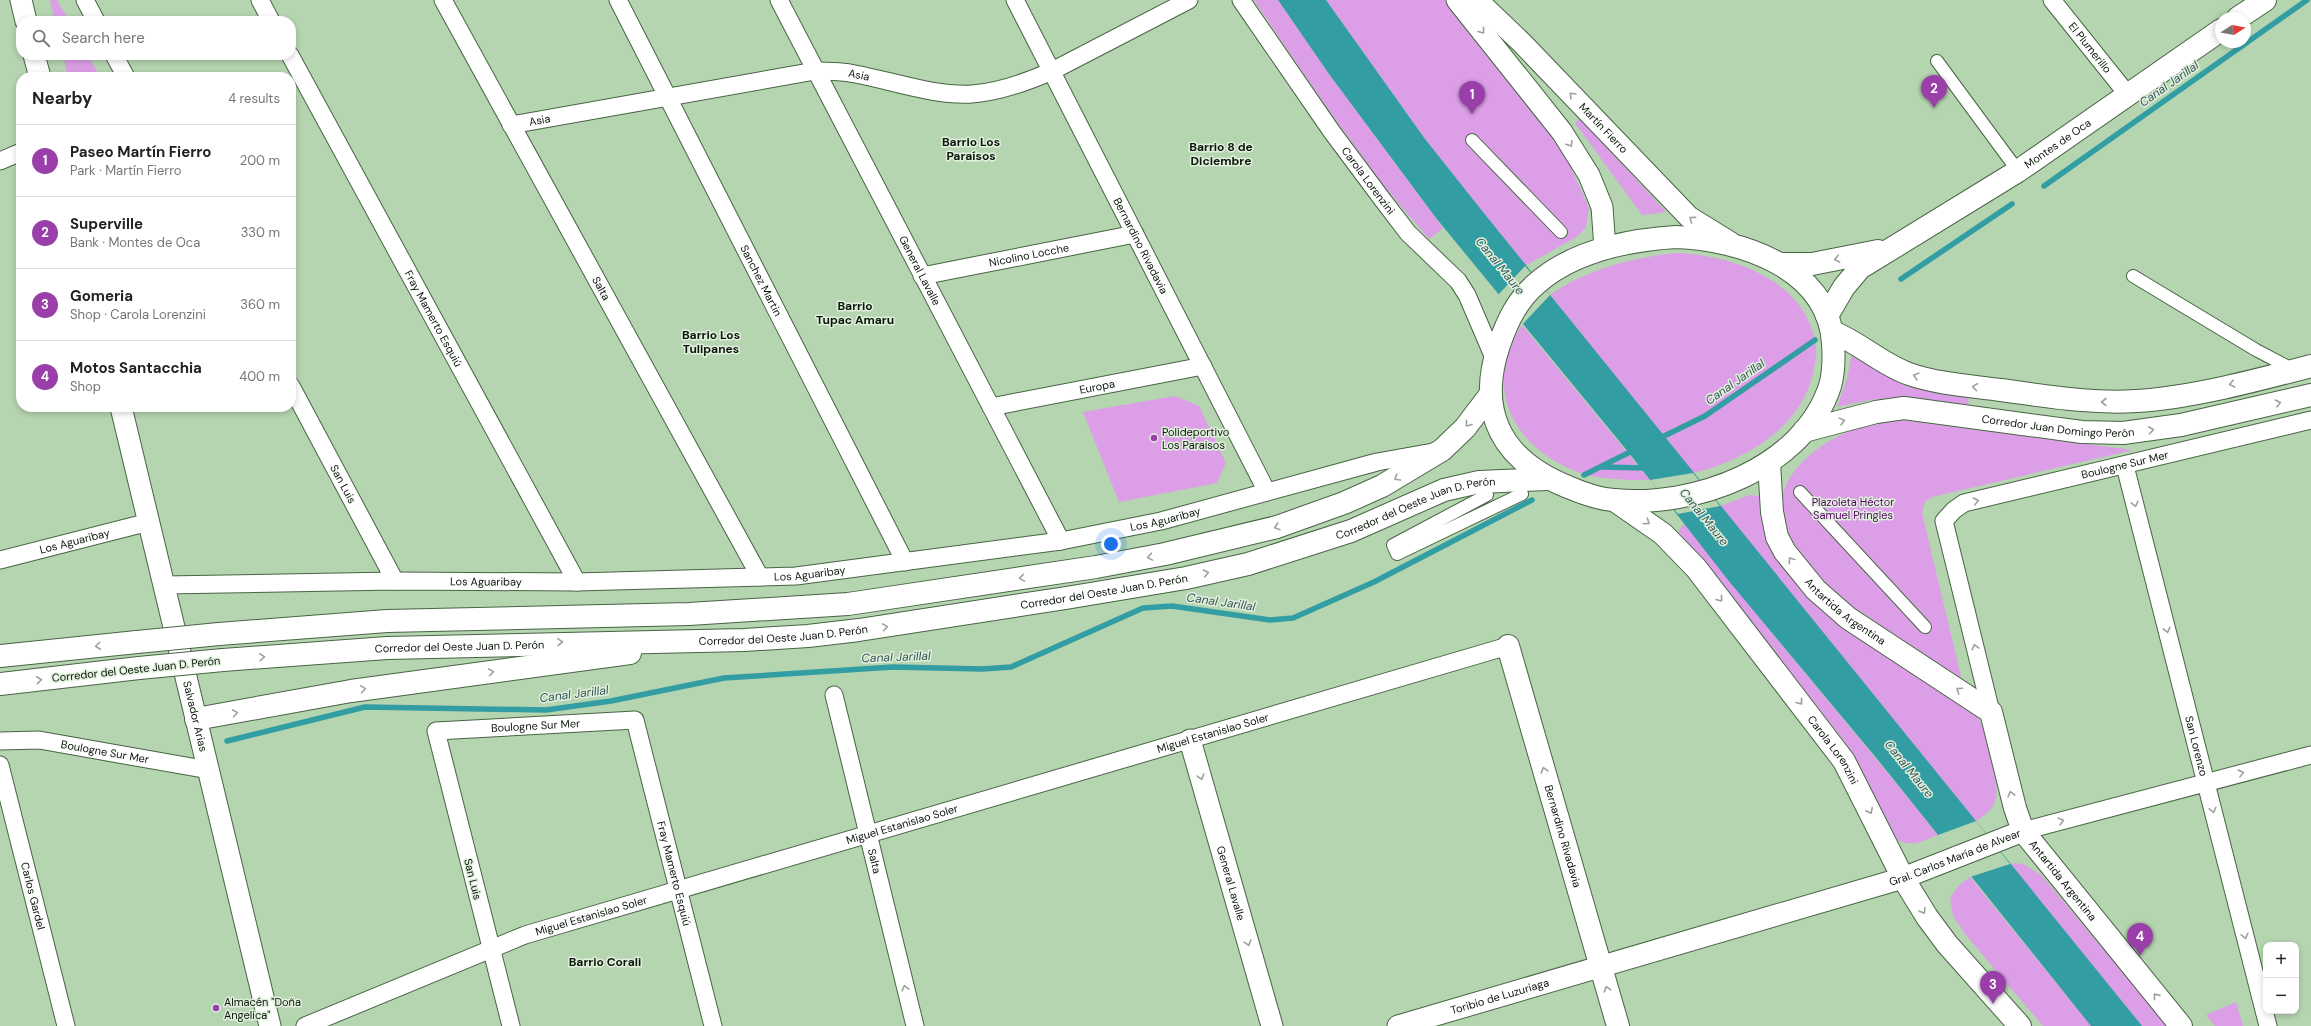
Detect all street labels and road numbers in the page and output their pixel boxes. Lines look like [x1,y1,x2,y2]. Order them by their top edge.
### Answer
street label: El Plumerillo [2066,19,2115,76]
street label: Asia [847,66,871,84]
street label: Martín Fierro [1576,100,1631,156]
street label: Asia [528,111,551,129]
street label: Montes de Oca [2022,116,2094,172]
street label: Carola Lorenzini [1338,144,1398,217]
street label: Bernardino Rivadavia [1110,195,1171,296]
street label: General Lavalle [896,233,944,308]
street label: Nicolino Locche [988,240,1070,270]
street label: Sanchez Martin [737,243,785,319]
street label: Fray Mamerto Esquiú [402,268,465,369]
street label: Salta [589,274,614,303]
street label: Europa [1078,376,1116,397]
street label: Corredor Juan Domingo Perón [1981,412,2135,440]
street label: Boulogne Sur Mer [2080,447,2170,482]
street label: San Luis [327,462,359,506]
street label: Corredor del Oeste Juan D. Perón [1334,474,1496,542]
street label: Los Aguaribay [1129,504,1202,534]
street label: Los Aguaribay [38,525,111,557]
street label: Los Aguaribay [774,563,846,584]
street label: Corredor del Oeste Juan D. Perón [1019,571,1189,612]
street label: Los Aguaribay [450,574,522,589]
street label: Antartida Argentina [1802,575,1888,648]
street label: Corredor del Oeste Juan D. Perón [699,622,869,648]
street label: Corredor del Oeste Juan D. Perón [374,637,544,656]
street label: Corredor del Oeste Juan D. Perón [51,653,221,685]
street label: Salvador Arias [180,679,211,753]
street label: Miguel Estanislao Soler [1155,710,1270,756]
street label: Carola Lorenzini [1805,713,1862,787]
street label: San Lorenzo [2182,714,2211,778]
street label: Boulogne Sur Mer [491,716,580,735]
street label: Boulogne Sur Mer [60,737,150,766]
street label: Bernardino Rivadavia [1542,783,1585,889]
street label: Miguel Estanislao Soler [844,801,960,847]
street label: Fray Mamerto Esquiú [654,819,694,927]
street label: Gral. Carlos María de Alvear [1887,826,2023,889]
street label: Antartida Argentina [2026,837,2100,923]
street label: General Lavalle [1214,844,1248,922]
street label: Salta [865,847,884,875]
street label: San Luis [461,857,485,901]
street label: Carlos Gardel [18,861,48,931]
street label: Miguel Estanislao Soler [534,892,649,939]
street label: Toribio de Luzuriaga [1449,975,1551,1017]

